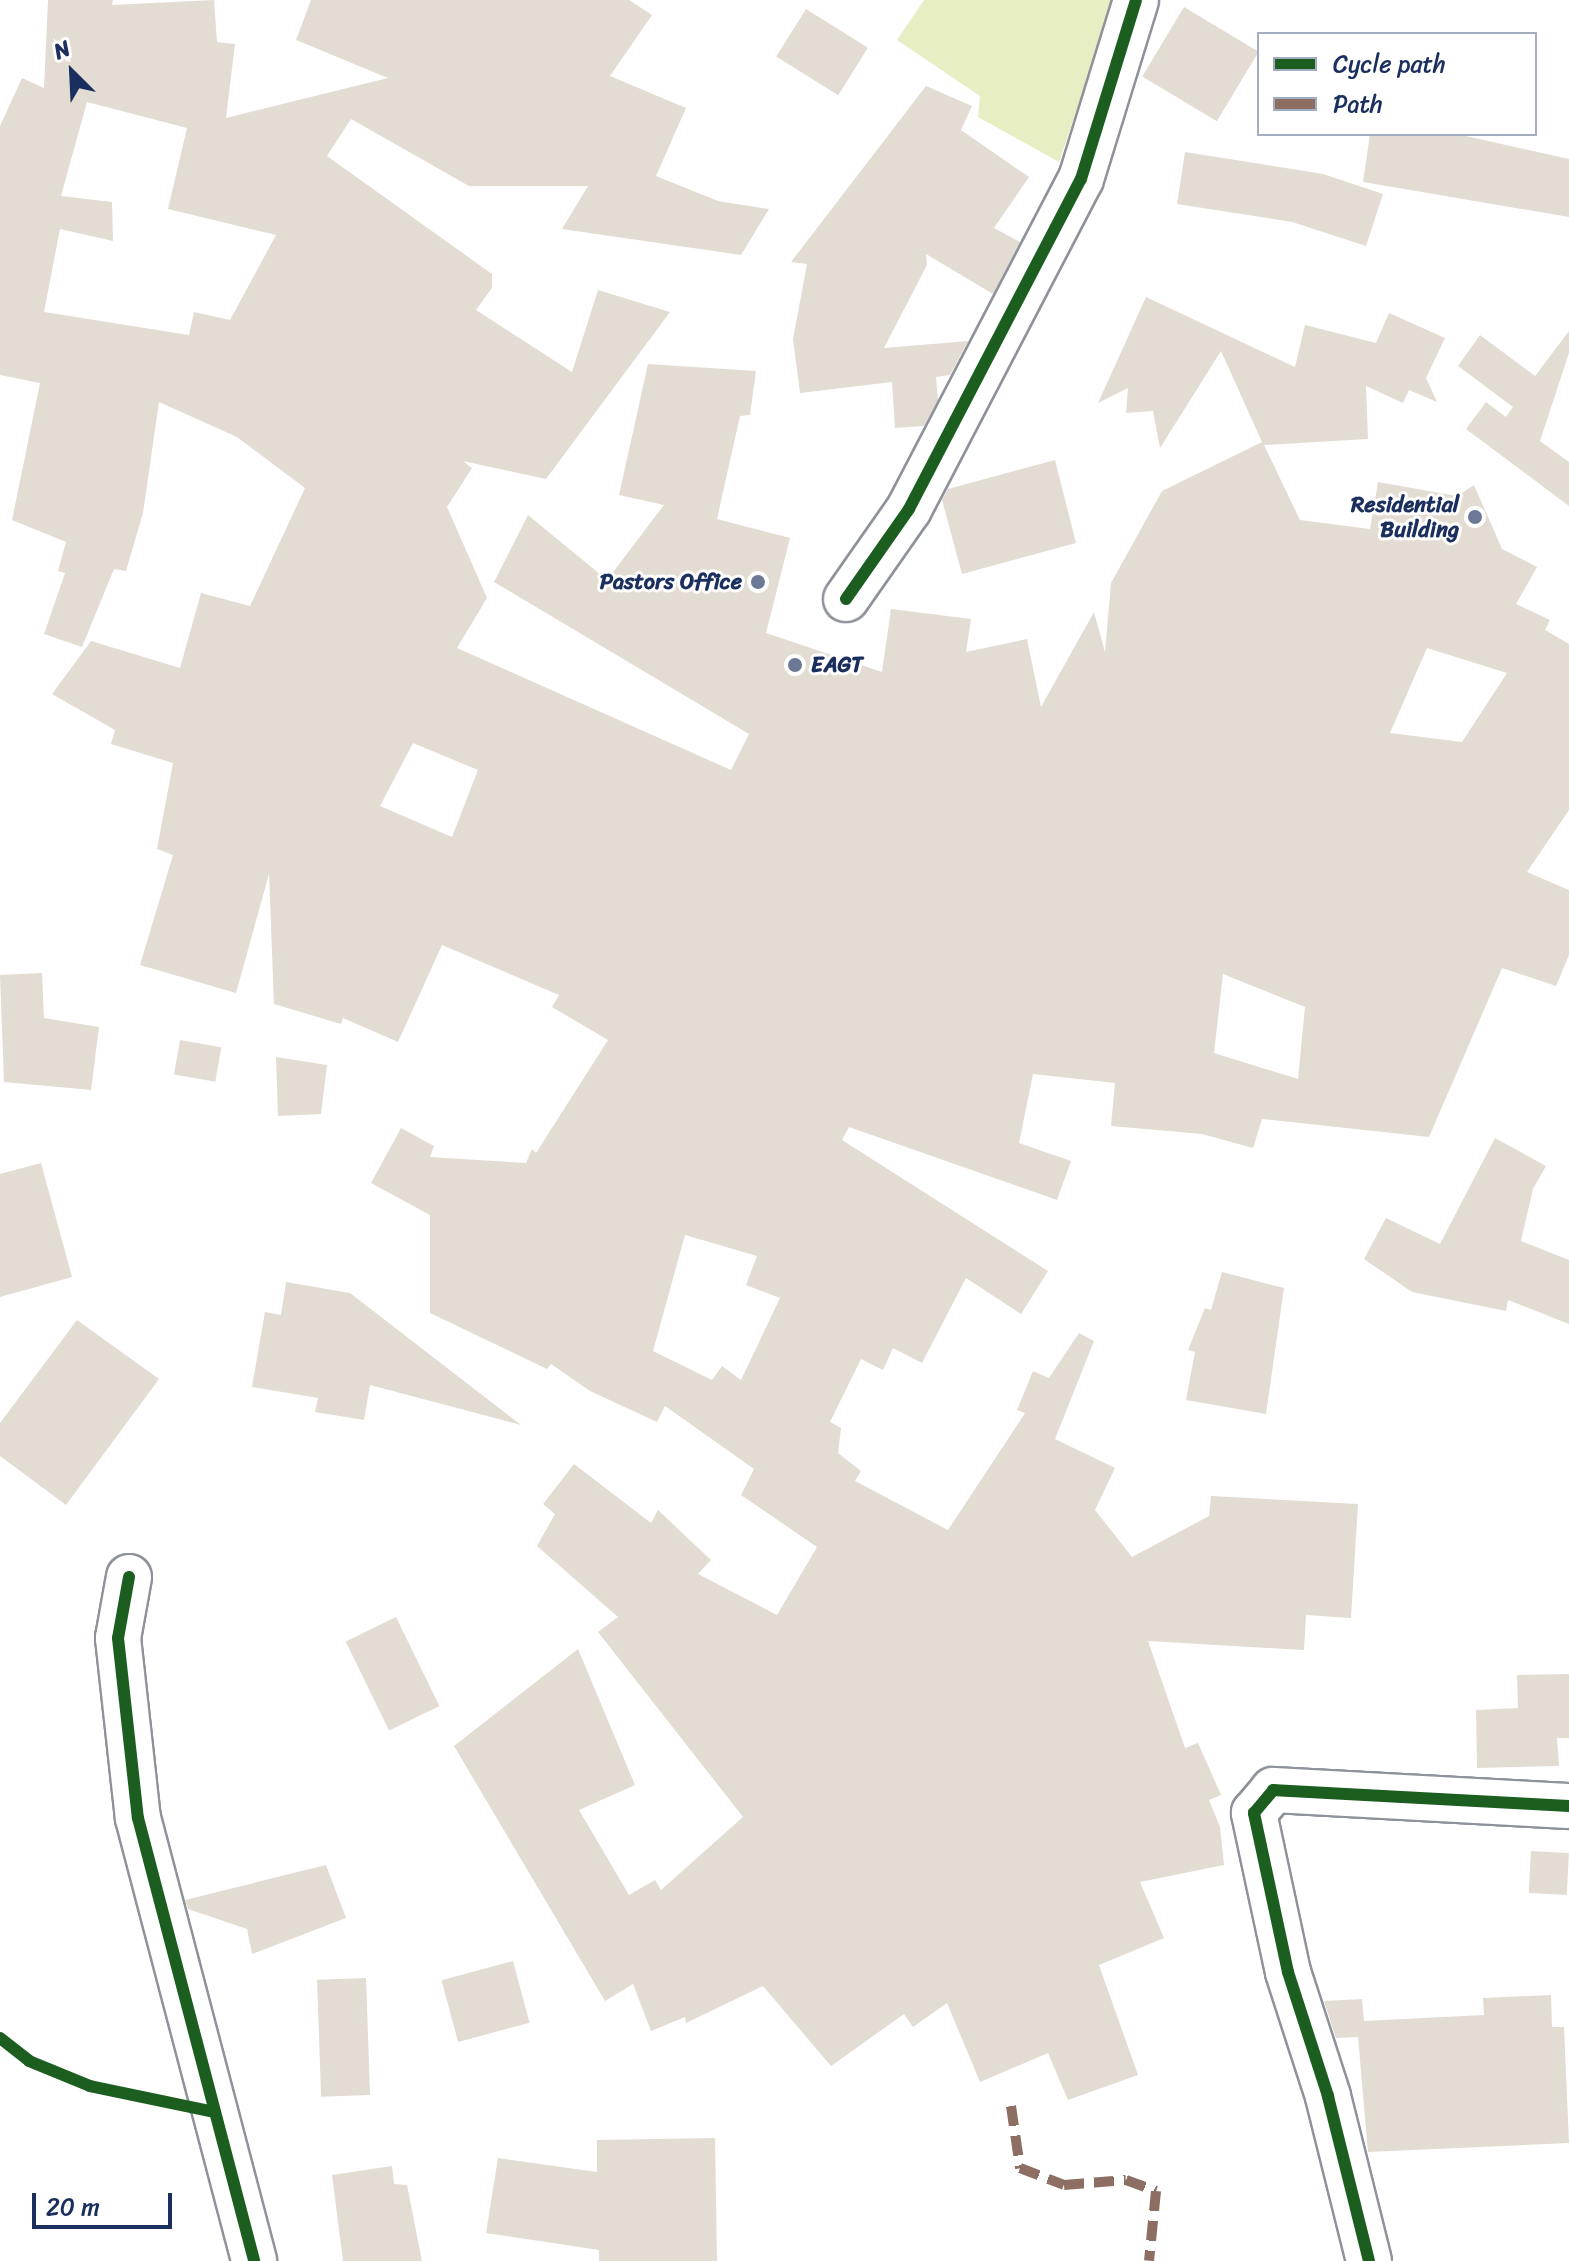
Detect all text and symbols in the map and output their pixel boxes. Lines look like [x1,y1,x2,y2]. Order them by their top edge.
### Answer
text: N [47,29,77,71]
north arrow [32,32,112,112]
legend [1257,32,1537,136]
text: Cycle path [1333,43,1446,85]
text: Path [1333,83,1383,125]
place label: Residential Building [1351,491,1459,542]
marker: Residential Building [1466,508,1484,526]
place label: Pastors Office [600,569,742,595]
marker: Pastors Office [749,573,767,591]
place label: EAGT [811,652,863,678]
marker: EAGT [786,656,804,674]
scale bar [36,2177,176,2227]
text: 20 m [46,2186,100,2228]

